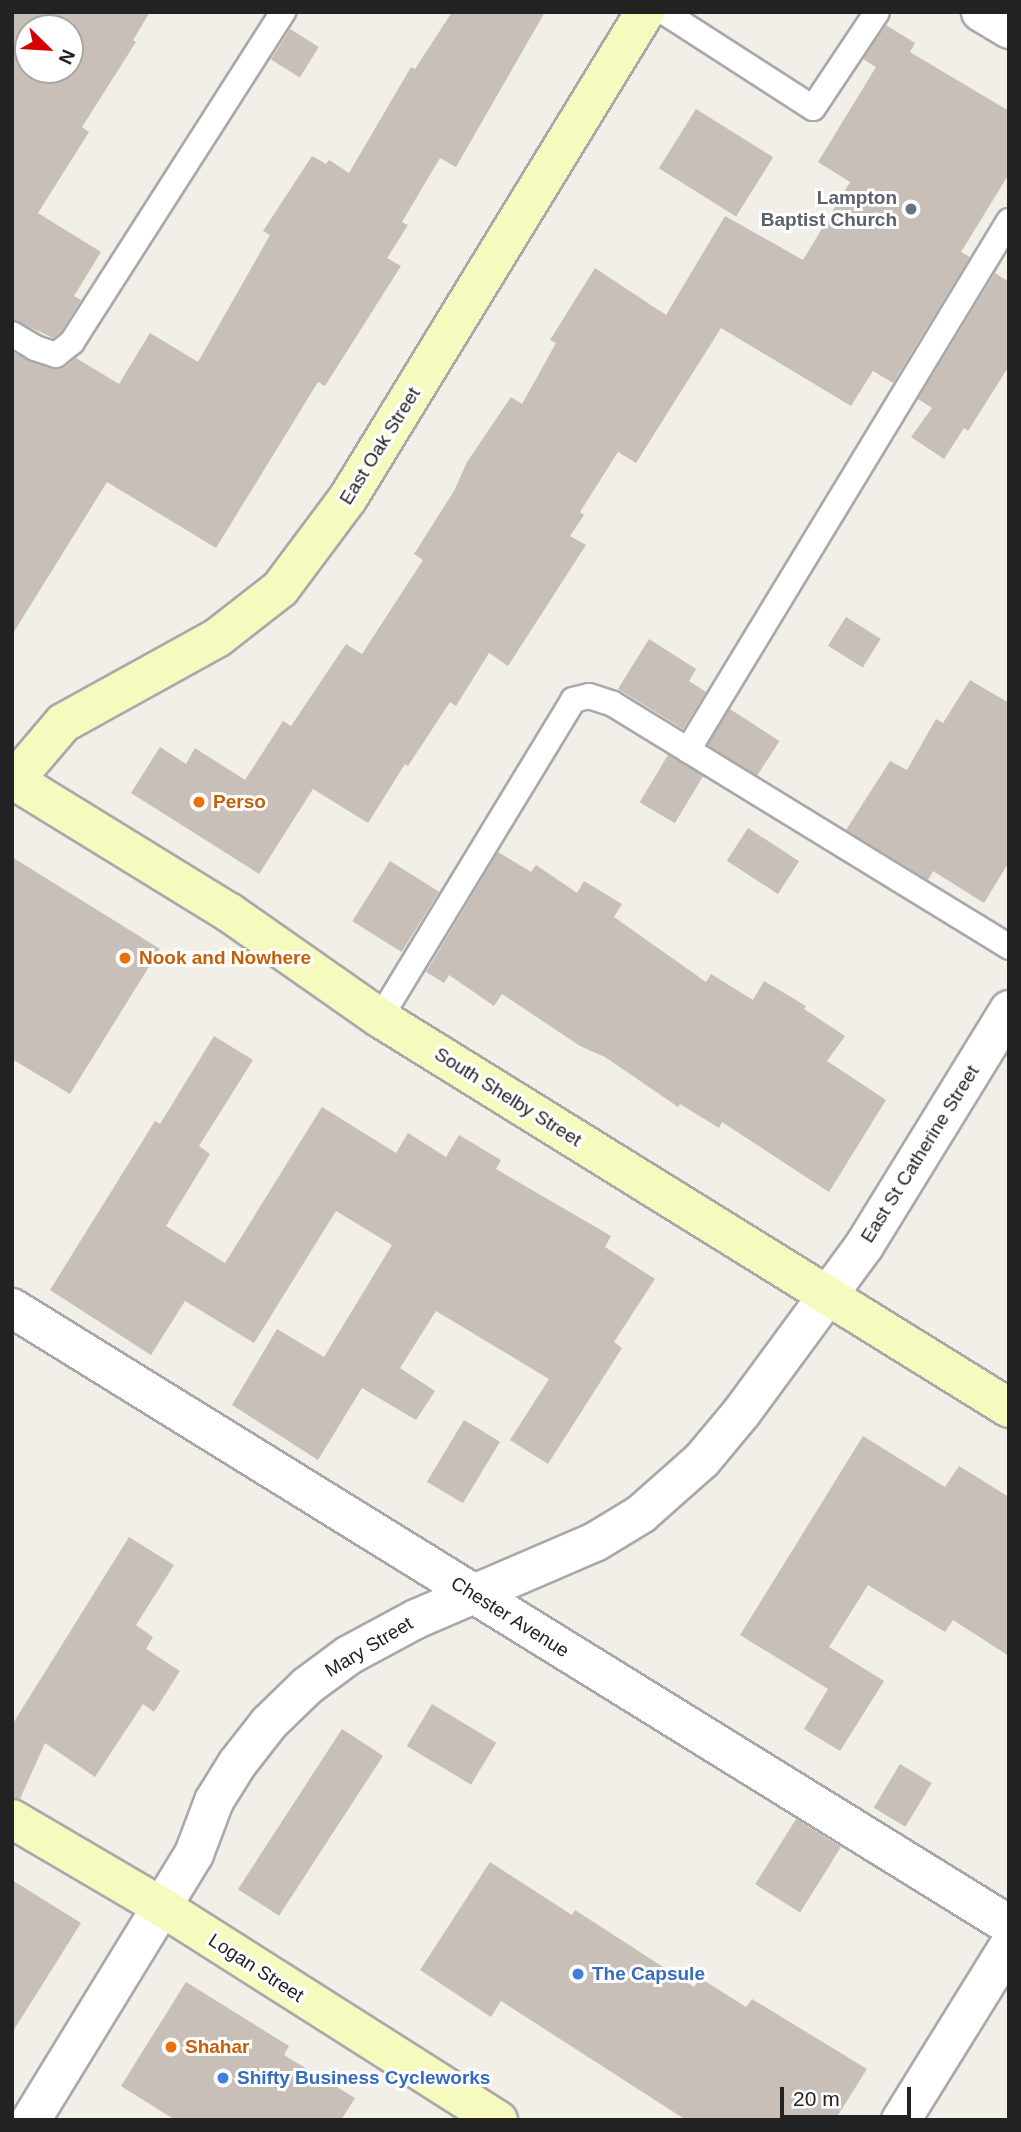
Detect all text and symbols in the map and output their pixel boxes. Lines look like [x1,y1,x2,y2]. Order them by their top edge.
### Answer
north arrow [14,14,84,84]
text: N [54,46,79,67]
place label: Lampton Baptist Church [761,187,897,231]
marker: Lampton Baptist Church [903,201,919,217]
street label: East Oak Street [335,383,425,509]
place label: Perso [213,791,266,813]
marker: Perso [191,794,207,810]
place label: Nook and Nowhere [139,947,311,969]
marker: Nook and Nowhere [117,950,133,966]
street label: South Shelby Street [430,1043,586,1151]
street label: East St Catherine Street [856,1061,984,1247]
street label: Chester Avenue [446,1571,574,1663]
street label: Mary Street [321,1612,417,1682]
street label: Logan Street [204,1929,308,2007]
place label: The Capsule [592,1963,705,1985]
marker: The Capsule [570,1966,586,1982]
place label: Shahar [185,2036,249,2058]
marker: Shahar [163,2039,179,2055]
place label: Shifty Business Cycleworks [237,2067,490,2089]
marker: Shifty Business Cycleworks [215,2070,231,2086]
scale bar [783,2072,914,2116]
text: 20 m [793,2087,840,2110]

